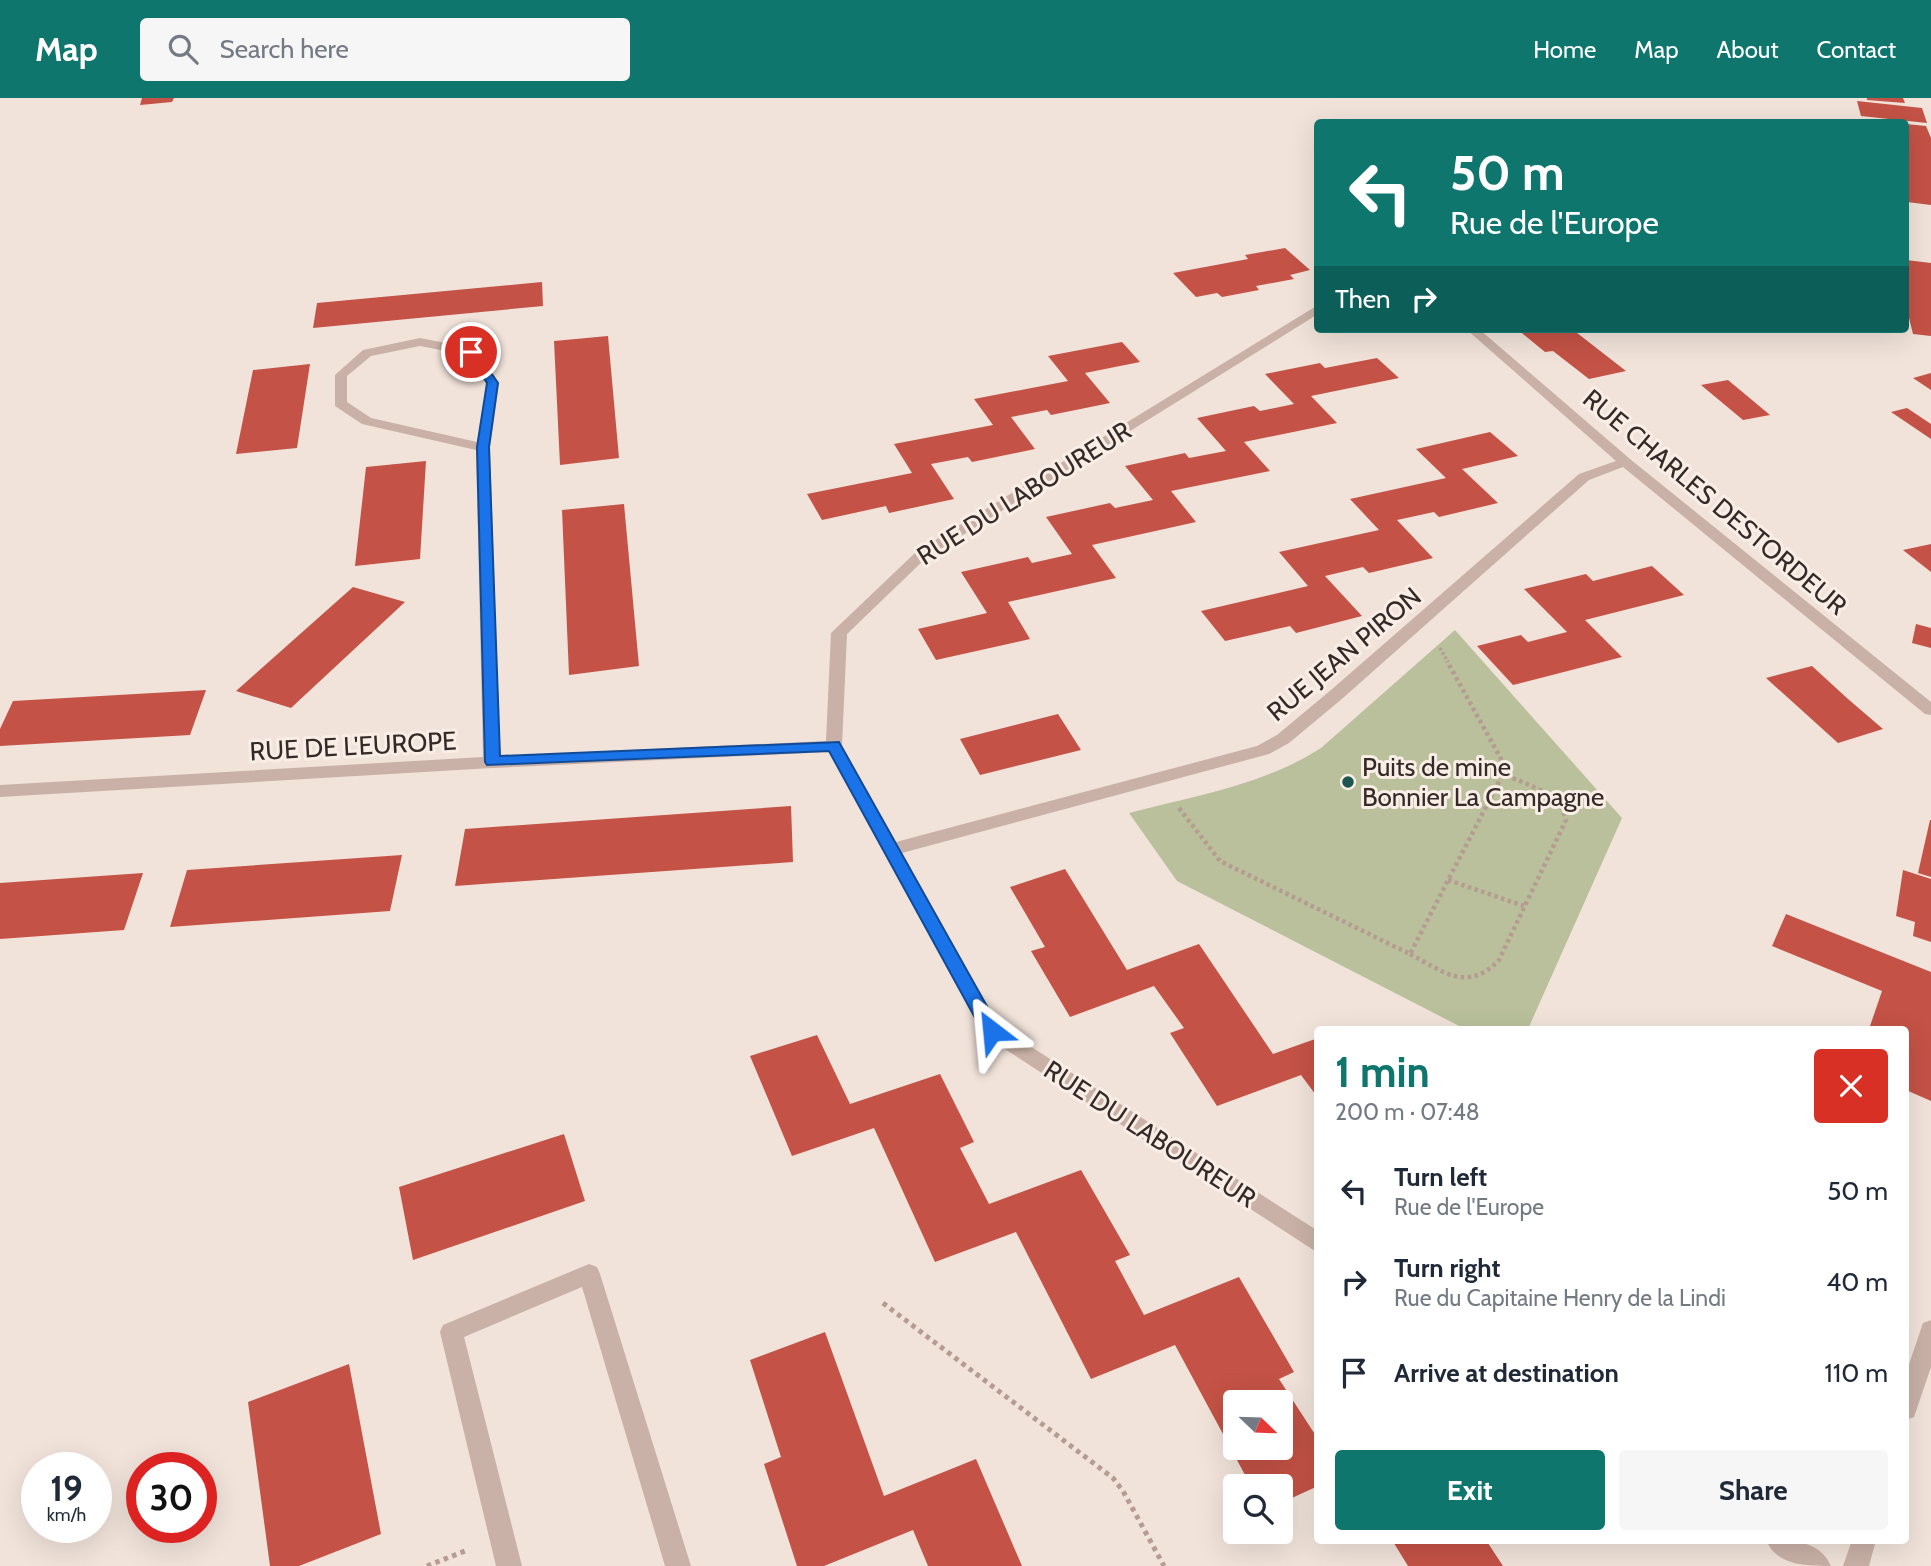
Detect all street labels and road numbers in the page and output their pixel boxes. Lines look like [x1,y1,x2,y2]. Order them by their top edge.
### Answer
street label: RUE CHARLES DESTORDEUR [1577,382,1854,622]
street label: RUE DU LABOUREUR [911,414,1137,572]
street label: RUE JEAN PIRON [1260,580,1428,728]
street label: RUE DE L'EUROPE [249,725,457,767]
street label: RUE DU LABOUREUR [1038,1054,1262,1215]

